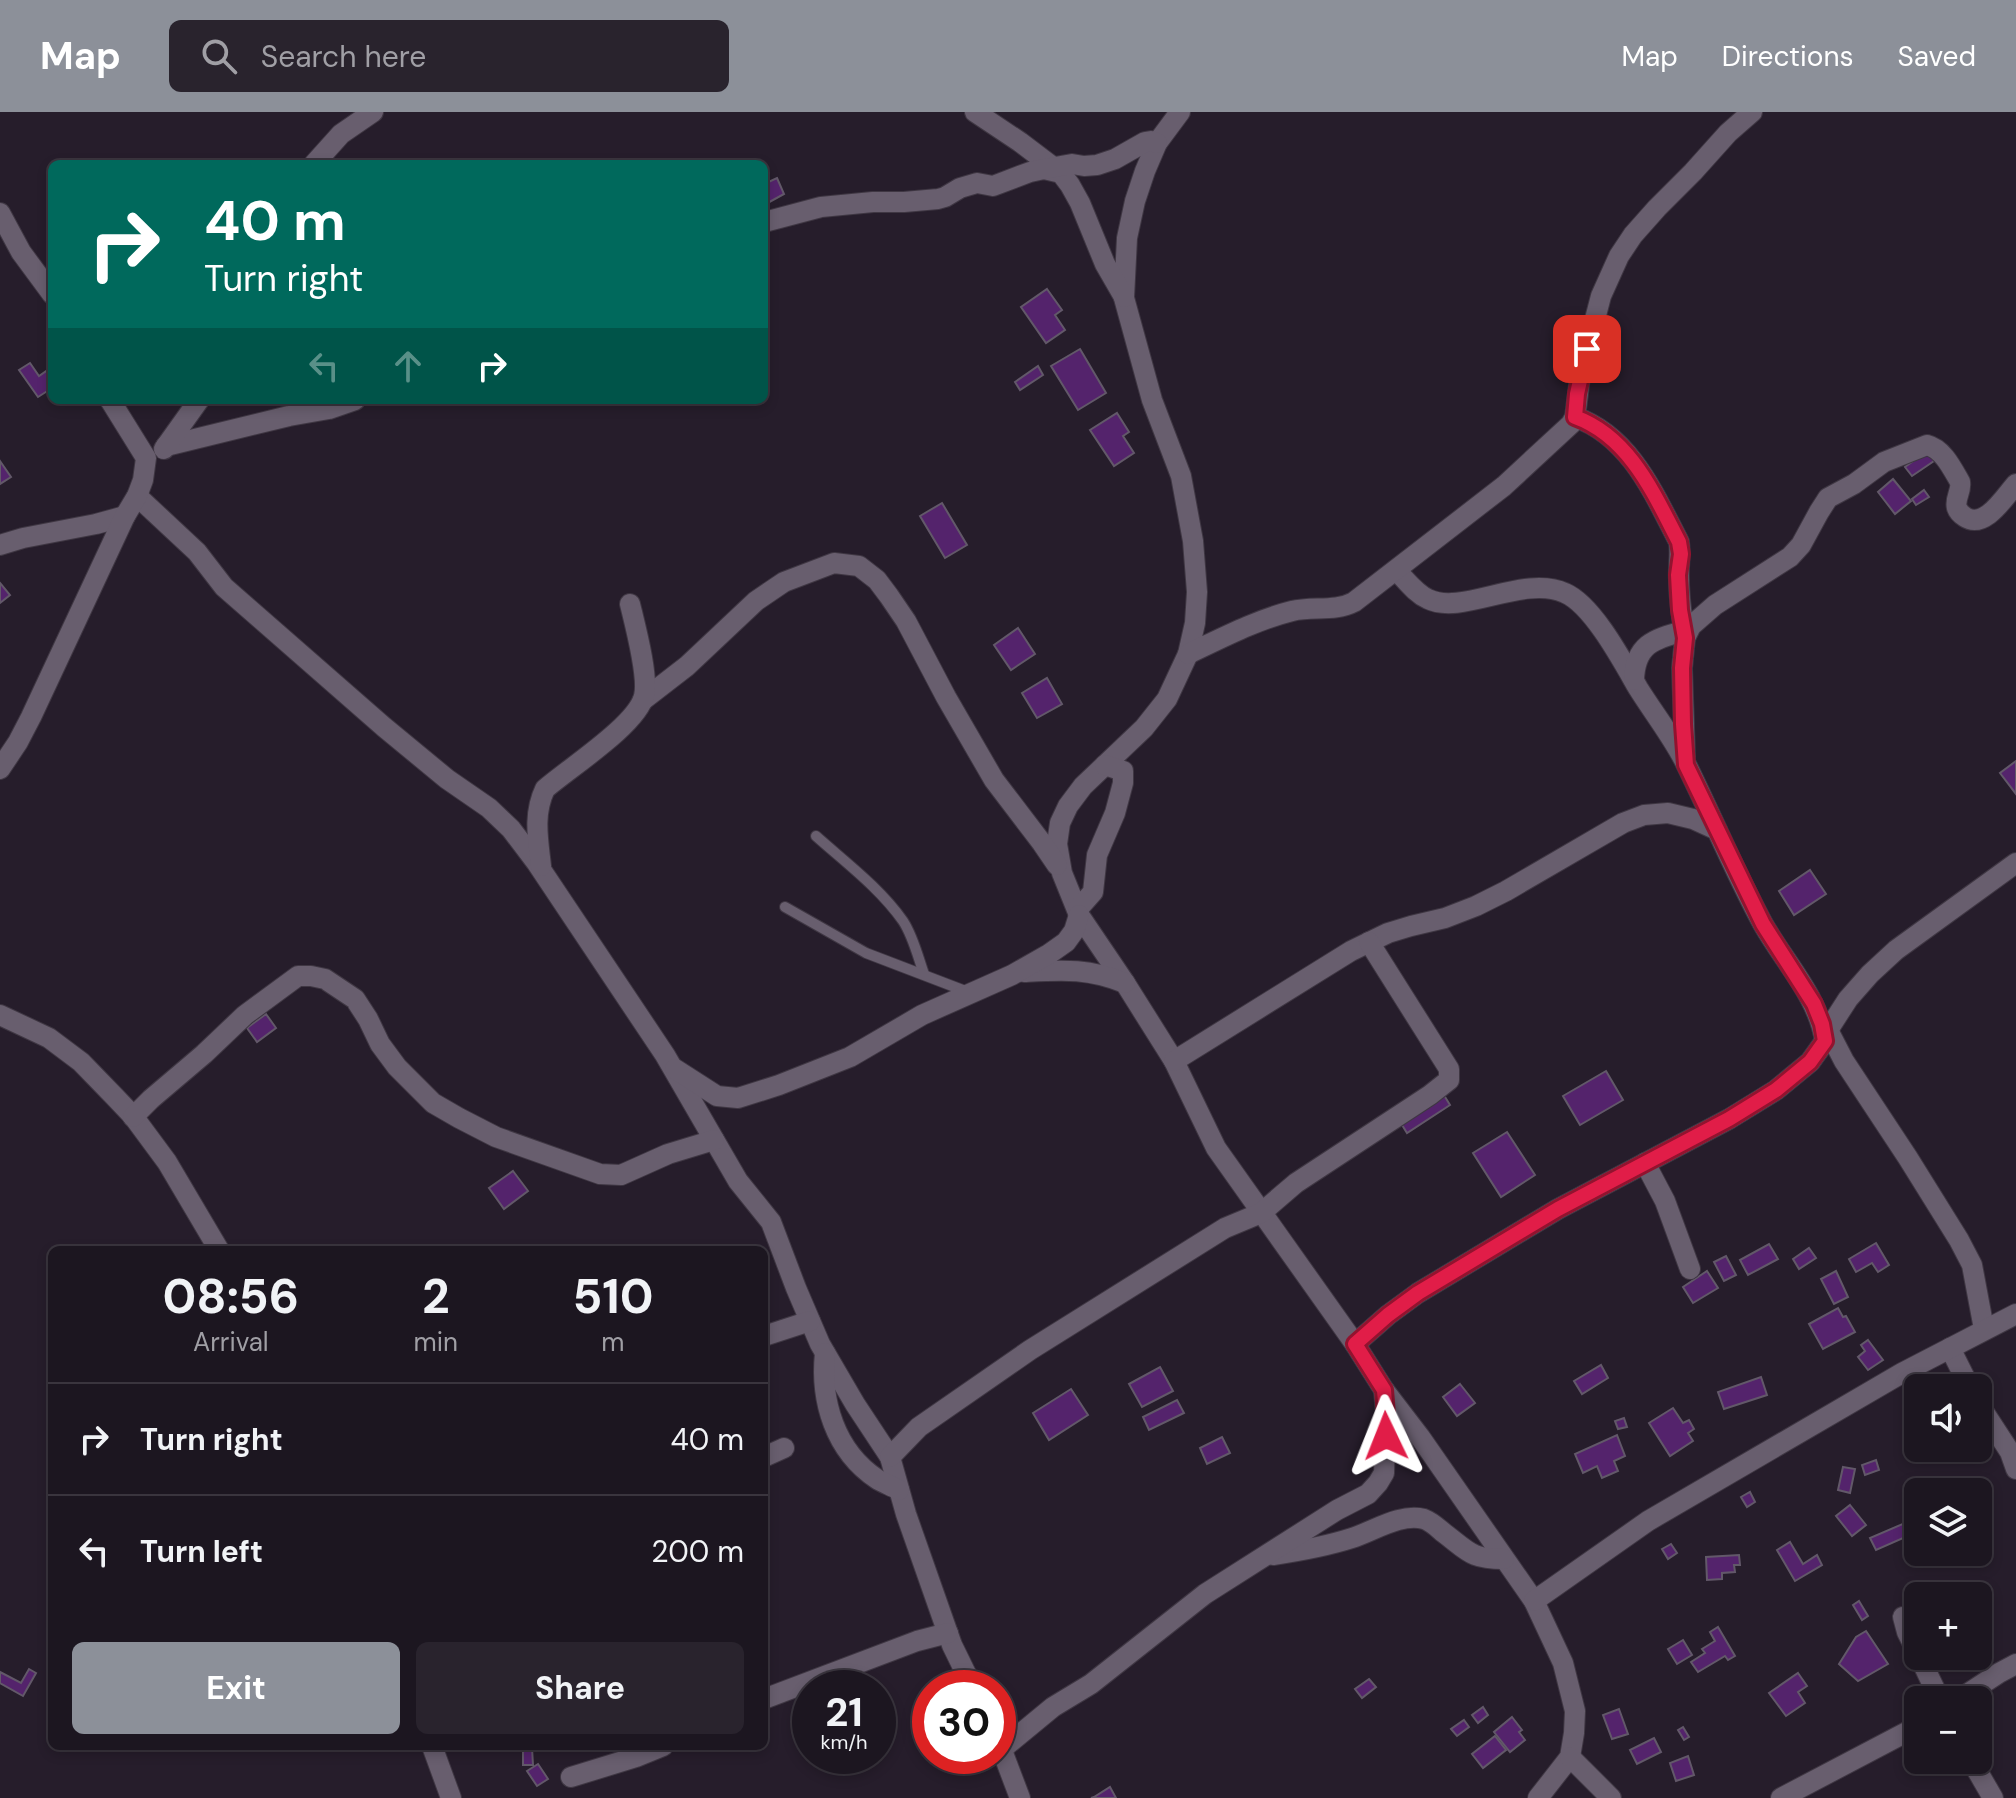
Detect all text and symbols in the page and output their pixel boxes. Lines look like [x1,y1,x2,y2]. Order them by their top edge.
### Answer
search box [169,20,729,92]
text: Map [40,31,121,81]
icon: search [197,34,241,78]
text: Search here [261,37,426,76]
text: Map [1621,38,1678,75]
text: Directions [1722,38,1854,75]
text: Saved [1898,38,1976,75]
text: 40 m [204,184,346,257]
icon: right [72,192,176,296]
text: Turn right [204,255,363,302]
pin [1553,315,1621,383]
icon: arrive [1565,327,1609,371]
icon: left [302,344,346,388]
icon: ahead [386,344,430,388]
icon: right [470,344,514,388]
text: 08:56 [162,1265,299,1328]
text: 2 [422,1265,450,1328]
text: 510 [572,1265,654,1328]
text: Arrival [193,1325,269,1359]
text: min [414,1325,458,1359]
text: m [601,1325,625,1359]
map controls [1904,1374,1992,1774]
button: sound [1904,1374,1992,1462]
position arrow [1344,1394,1428,1478]
icon: right [72,1417,116,1461]
text: Turn right [140,1420,283,1459]
text: 40 m [671,1420,744,1459]
button: layers [1904,1478,1992,1566]
icon: left [72,1529,116,1573]
text: Turn left [140,1532,263,1571]
text: 200 m [651,1532,744,1571]
button: + [1904,1582,1992,1670]
button: Exit [72,1642,400,1734]
button: Share [416,1642,744,1734]
speed limit sign: 30 [912,1670,1016,1774]
text: 21 [825,1686,863,1738]
button: − [1904,1686,1992,1774]
text: km/h [820,1729,868,1755]

